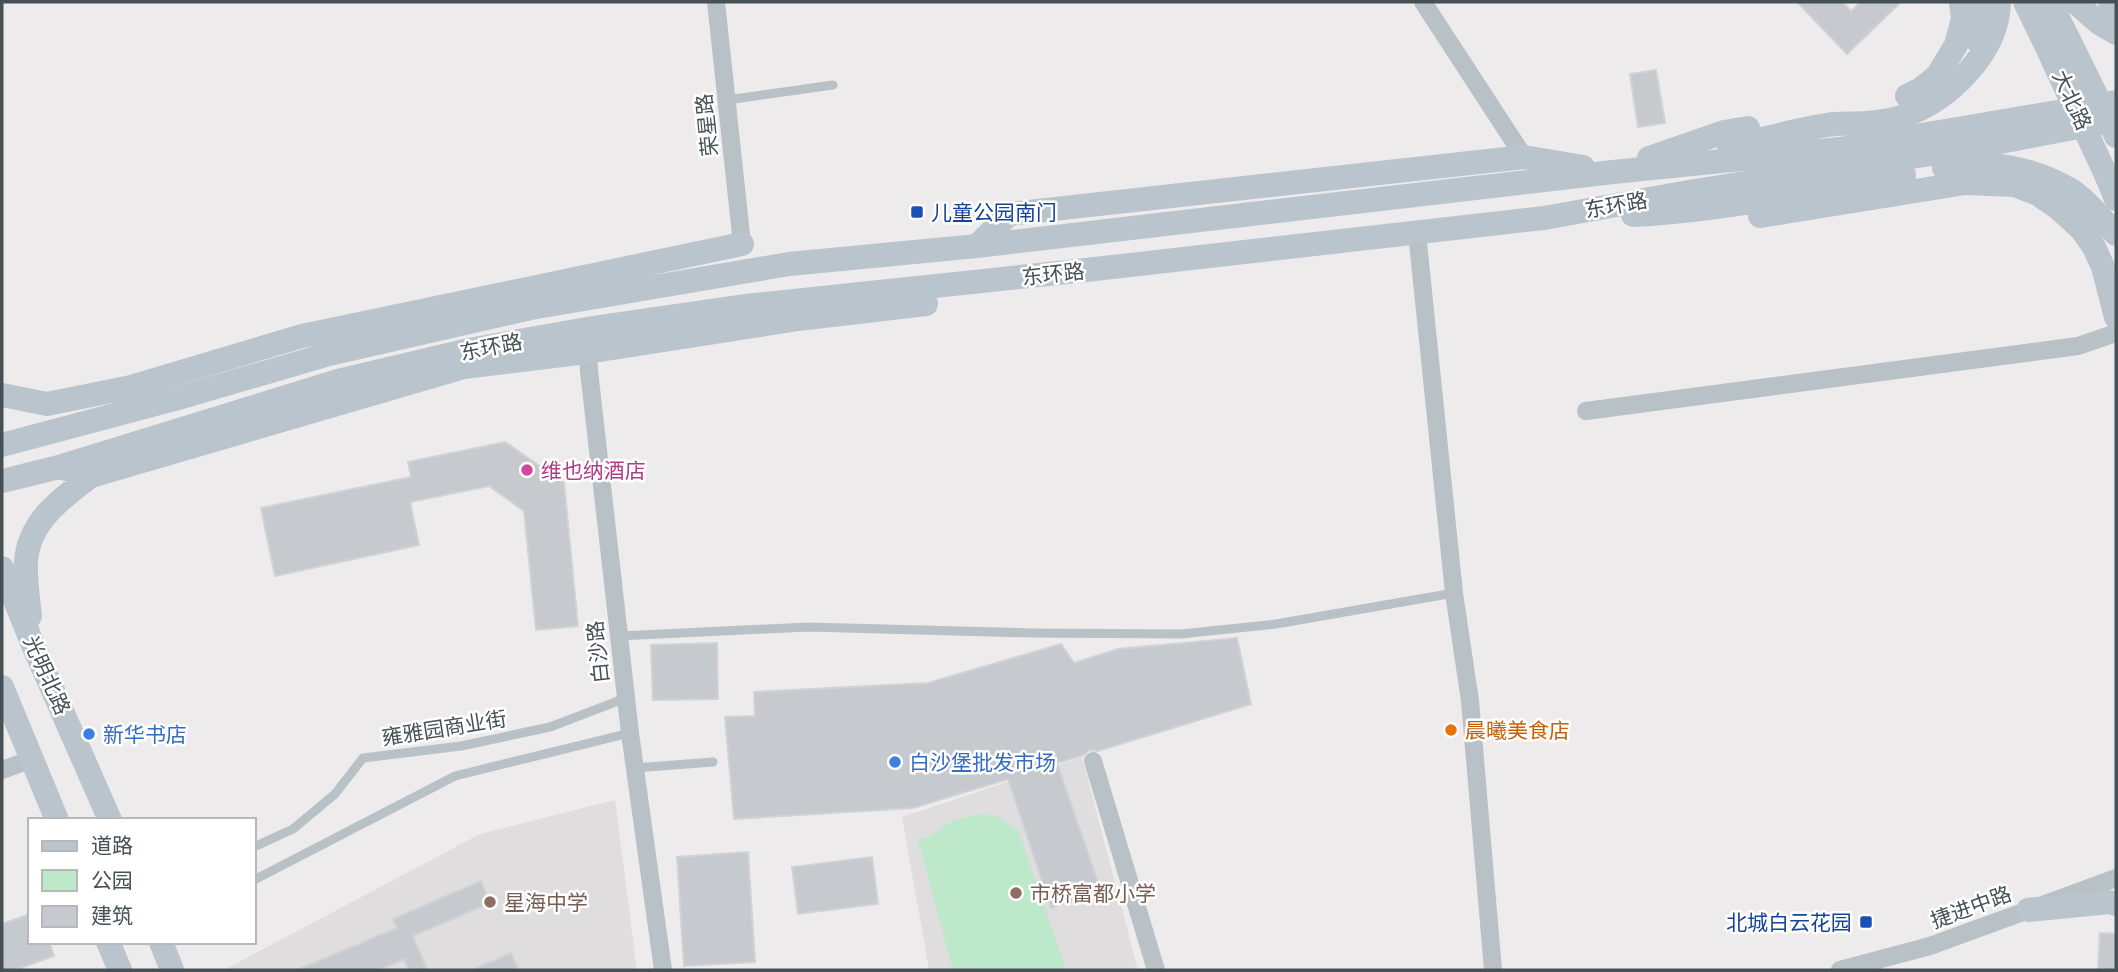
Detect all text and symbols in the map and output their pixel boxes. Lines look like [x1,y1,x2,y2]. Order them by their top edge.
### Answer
street label: 大北路 [2046,65,2098,135]
street label: 荣星路 [689,92,725,158]
street label: 东环路 [1582,185,1650,225]
place label: 儿童公园南门 [931,198,1057,227]
marker: 儿童公园南门 [909,204,925,220]
street label: 东环路 [1020,256,1086,292]
street label: 东环路 [457,327,525,367]
place label: 维也纳酒店 [541,456,646,485]
marker: 维也纳酒店 [519,462,535,478]
street label: 白沙路 [580,619,616,685]
street label: 光明北路 [17,631,77,719]
street label: 雍雅园商业街 [380,704,508,752]
place label: 晨曦美食店 [1465,716,1570,745]
place label: 新华书店 [103,720,187,749]
marker: 晨曦美食店 [1443,722,1459,738]
marker: 新华书店 [81,726,97,742]
place label: 白沙堡批发市场 [909,748,1056,777]
marker: 白沙堡批发市场 [887,754,903,770]
legend [28,818,256,944]
text: 道路 [91,831,133,860]
text: 公园 [91,866,133,895]
place label: 市桥富都小学 [1030,879,1156,908]
street label: 捷进中路 [1927,879,2015,935]
marker: 市桥富都小学 [1008,885,1024,901]
place label: 星海中学 [504,888,588,917]
marker: 星海中学 [482,894,498,910]
text: 建筑 [91,901,133,930]
place label: 北城白云花园 [1726,908,1852,937]
marker: 北城白云花园 [1858,914,1874,930]

